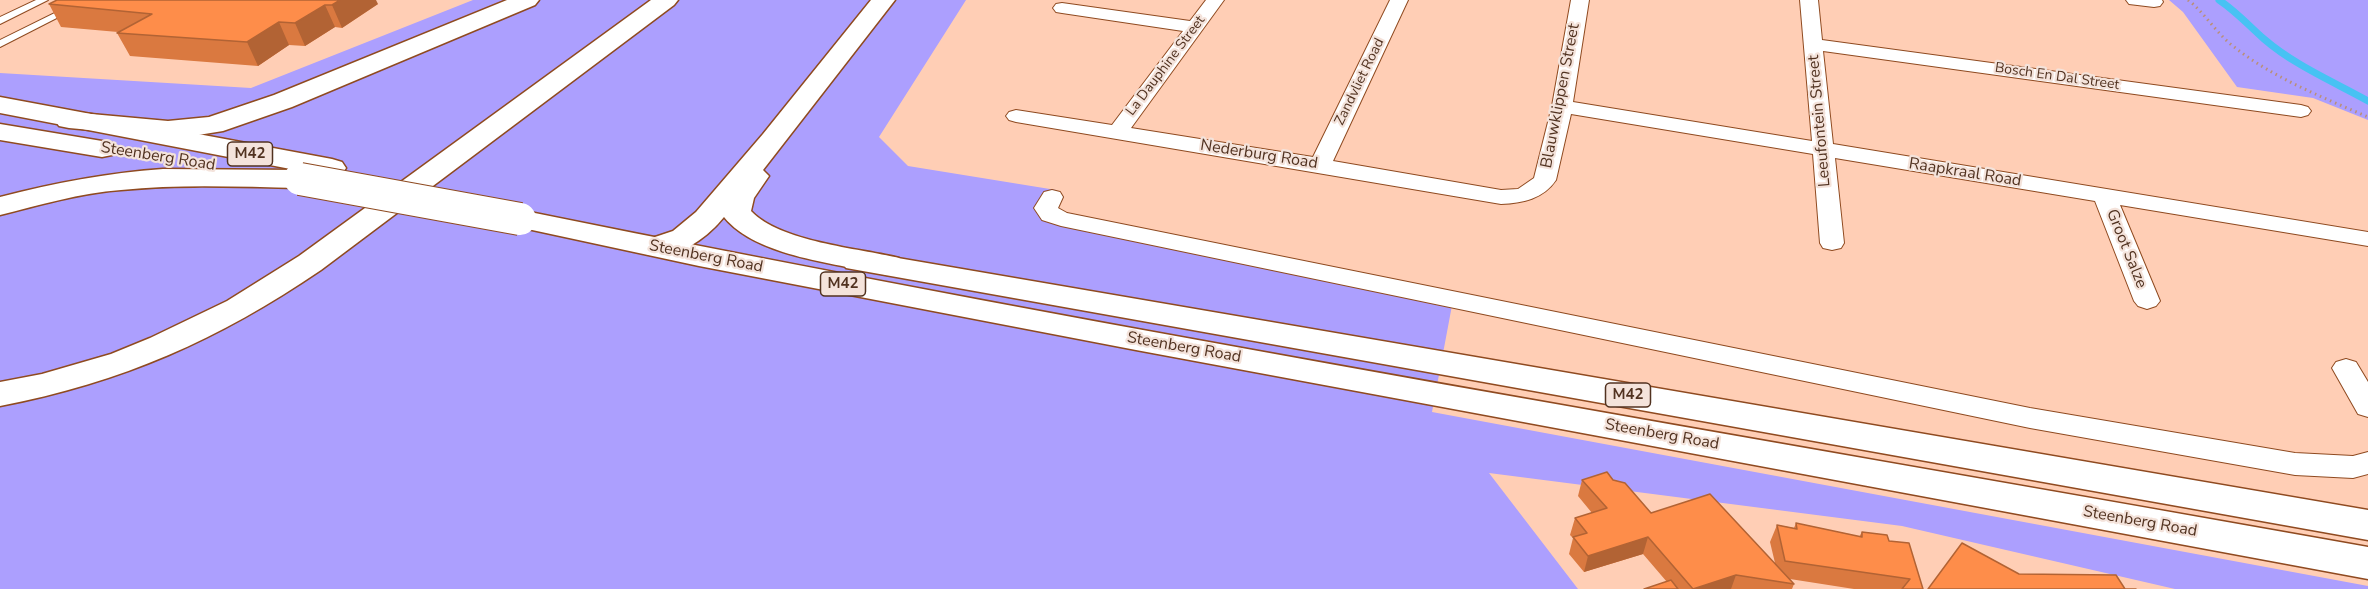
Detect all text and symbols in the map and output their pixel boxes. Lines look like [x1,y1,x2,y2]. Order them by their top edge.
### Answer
street label: La Dauphine Street [1123,13,1209,119]
street label: Blauwklippen Street [1538,22,1584,170]
street label: Zandvliet Road [1332,36,1388,128]
street label: Leeufontein Street [1805,54,1835,188]
street label: Bosch En Dal Street [1994,60,2120,94]
street label: Nederburg Road [1199,136,1319,174]
street label: Steenberg Road [99,138,217,176]
road number: M42 [228,142,272,166]
street label: Raapkraal Road [1907,155,2023,191]
street label: Groot Salze [2101,207,2151,291]
street label: Steenberg Road [647,237,765,277]
road number: M42 [820,272,866,296]
street label: Steenberg Road [1125,329,1243,367]
road number: M42 [1606,383,1650,407]
street label: Steenberg Road [1603,416,1721,454]
street label: Steenberg Road [2081,503,2199,541]

